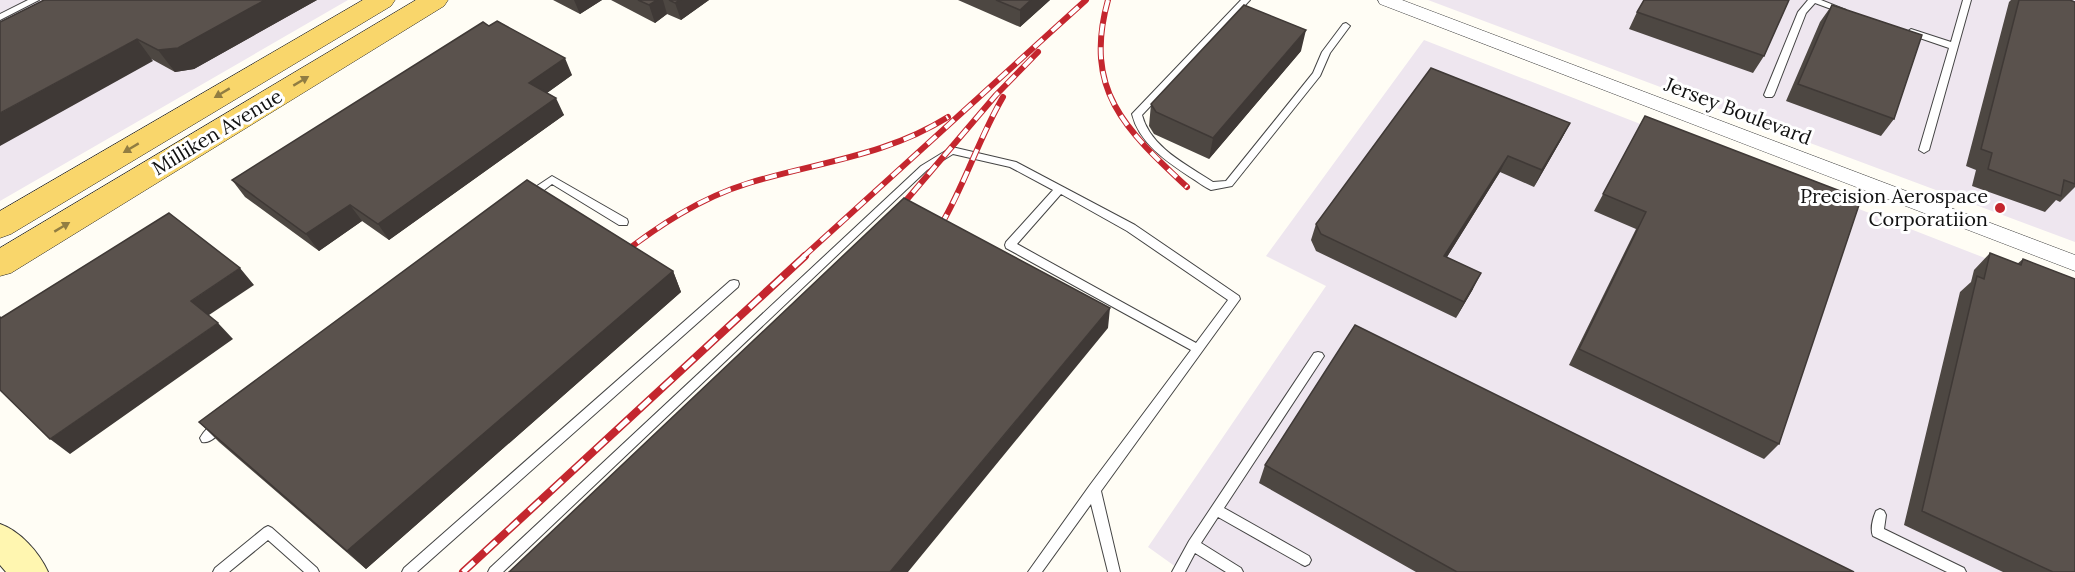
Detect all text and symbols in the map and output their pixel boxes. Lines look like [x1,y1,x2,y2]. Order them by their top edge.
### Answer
street label: Jersey Boulevard [1660,71,1815,150]
one-way arrow [293,76,309,87]
street label: Milliken Avenue [147,83,286,180]
one-way arrow [214,88,230,99]
one-way arrow [123,143,139,154]
place label: Precision Aerospace Corporatiion [1800,183,1988,231]
marker: Precision Aerospace Corporatiion [1993,201,2007,215]
one-way arrow [54,221,70,232]

